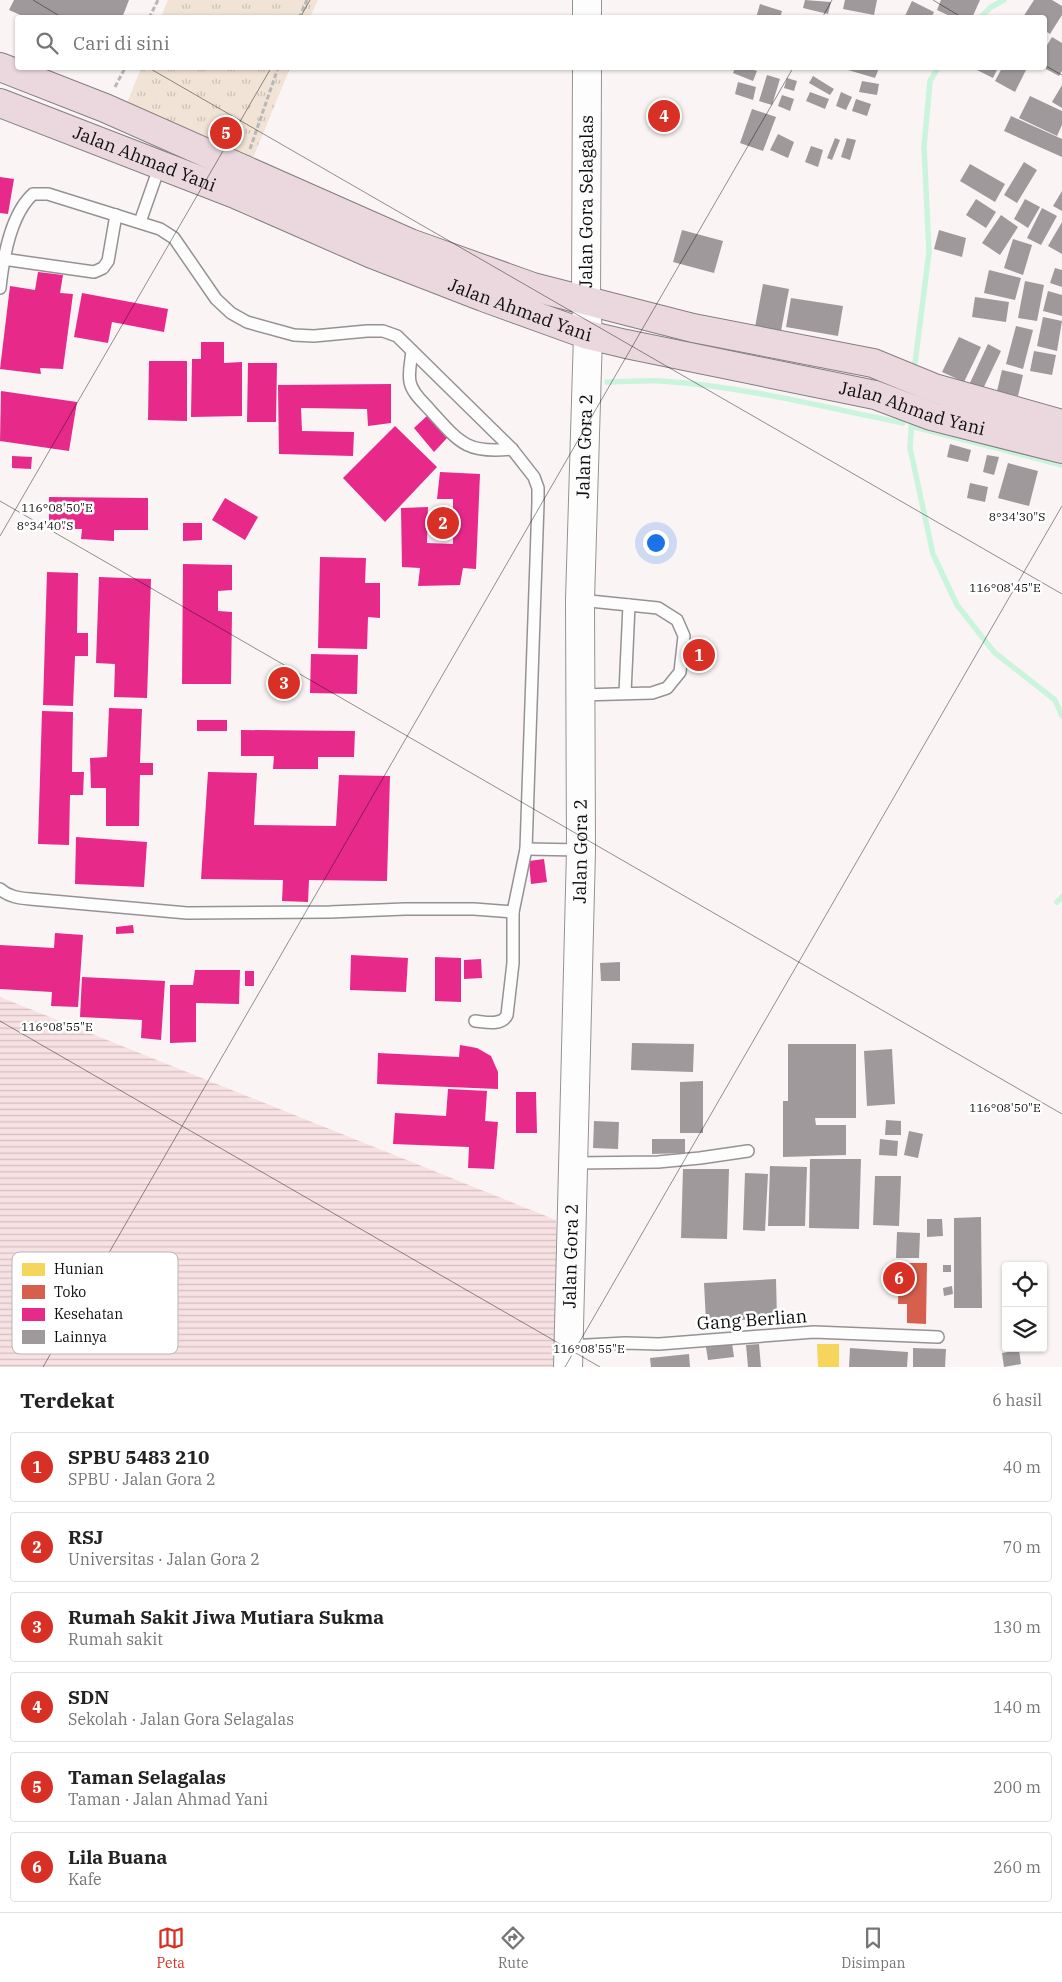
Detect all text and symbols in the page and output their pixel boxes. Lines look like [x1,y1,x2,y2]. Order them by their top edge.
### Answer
search box [15,15,1047,70]
icon: search [33,29,61,57]
text: Cari di sini [73,31,170,55]
pin: 4 [648,97,680,135]
pin: 5 [210,114,242,152]
street label: Jalan Gora Selagalas [574,115,598,288]
street label: Jalan Ahmad Yani [70,120,220,197]
street label: Jalan Ahmad Yani [445,273,595,347]
street label: Jalan Ahmad Yani [837,376,988,440]
street label: Jalan Gora 2 [571,393,597,499]
text: 116°08'50"E [21,500,93,515]
pin: 2 [427,504,459,542]
text: 8°34'30"S [989,509,1045,524]
text: 8°34'40"S [17,518,73,533]
your location [643,530,669,556]
text: 116°08'45"E [969,580,1041,595]
pin: 1 [683,636,715,674]
pin: 3 [268,664,300,702]
street label: Jalan Gora 2 [568,799,592,904]
text: 116°08'55"E [21,1019,93,1034]
text: 116°08'50"E [969,1100,1041,1115]
street label: Jalan Gora 2 [557,1203,583,1309]
legend [12,1252,178,1354]
pin: 6 [883,1259,915,1297]
text: Hunian [54,1260,104,1278]
map controls [1002,1262,1047,1352]
button: locate [1002,1262,1047,1307]
text: Toko [54,1283,86,1301]
street label: Gang Berlian [696,1304,808,1335]
text: Kesehatan [54,1305,123,1323]
button: layers [1002,1307,1047,1352]
text: Lainnya [54,1328,107,1346]
text: 116°08'55"E [553,1341,625,1356]
text: Terdekat [20,1386,114,1414]
text: 6 hasil [992,1390,1042,1410]
text: SPBU 5483 210 [68,1445,210,1469]
text: 1 [32,1457,42,1477]
text: 40 m [1003,1457,1041,1477]
text: SPBU · Jalan Gora 2 [68,1469,216,1489]
text: RSJ [68,1525,104,1549]
text: 2 [32,1537,42,1557]
text: 70 m [1003,1537,1041,1557]
text: Universitas · Jalan Gora 2 [68,1549,260,1569]
text: Rumah Sakit Jiwa Mutiara Sukma [68,1605,384,1629]
text: 3 [32,1617,42,1637]
text: 130 m [993,1617,1041,1637]
text: Rumah sakit [68,1629,163,1649]
text: SDN [68,1685,109,1709]
text: 4 [32,1697,42,1717]
text: 140 m [993,1697,1041,1717]
text: Sekolah · Jalan Gora Selagalas [68,1709,294,1729]
text: Taman Selagalas [68,1765,226,1789]
text: 5 [32,1777,42,1797]
text: 200 m [993,1777,1041,1797]
text: Taman · Jalan Ahmad Yani [68,1789,268,1809]
text: Lila Buana [68,1845,167,1869]
text: 6 [32,1857,42,1877]
text: 260 m [993,1857,1041,1877]
text: Kafe [68,1869,102,1889]
tab: Peta [156,1924,185,1972]
tab: Rute [498,1924,528,1972]
tab: Disimpan [841,1924,906,1972]

